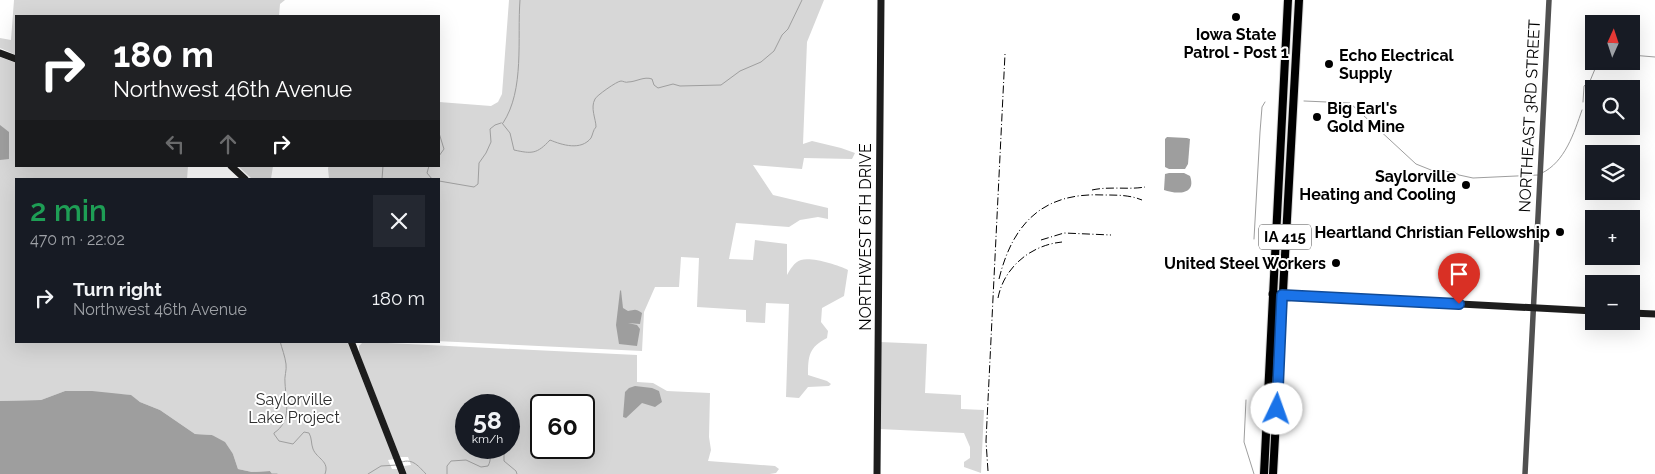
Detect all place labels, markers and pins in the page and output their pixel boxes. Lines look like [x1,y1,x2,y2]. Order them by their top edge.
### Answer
marker: Iowa State Patrol - Post 1 [1230,11,1242,23]
place label: Iowa State Patrol - Post 1 [1183,25,1289,62]
place label: Echo Electrical Supply [1339,46,1455,83]
marker: Echo Electrical Supply [1323,58,1335,70]
place label: Big Earl's Gold Mine [1327,99,1405,136]
marker: Big Earl's Gold Mine [1311,111,1323,123]
place label: Saylorville Heating and Cooling [1299,167,1456,204]
marker: Saylorville Heating and Cooling [1460,179,1472,191]
place label: Heartland Christian Fellowship [1315,223,1550,242]
marker: Heartland Christian Fellowship [1554,226,1566,238]
pin [1438,253,1480,304]
place label: United Steel Workers [1164,254,1326,273]
marker: United Steel Workers [1330,257,1342,269]

